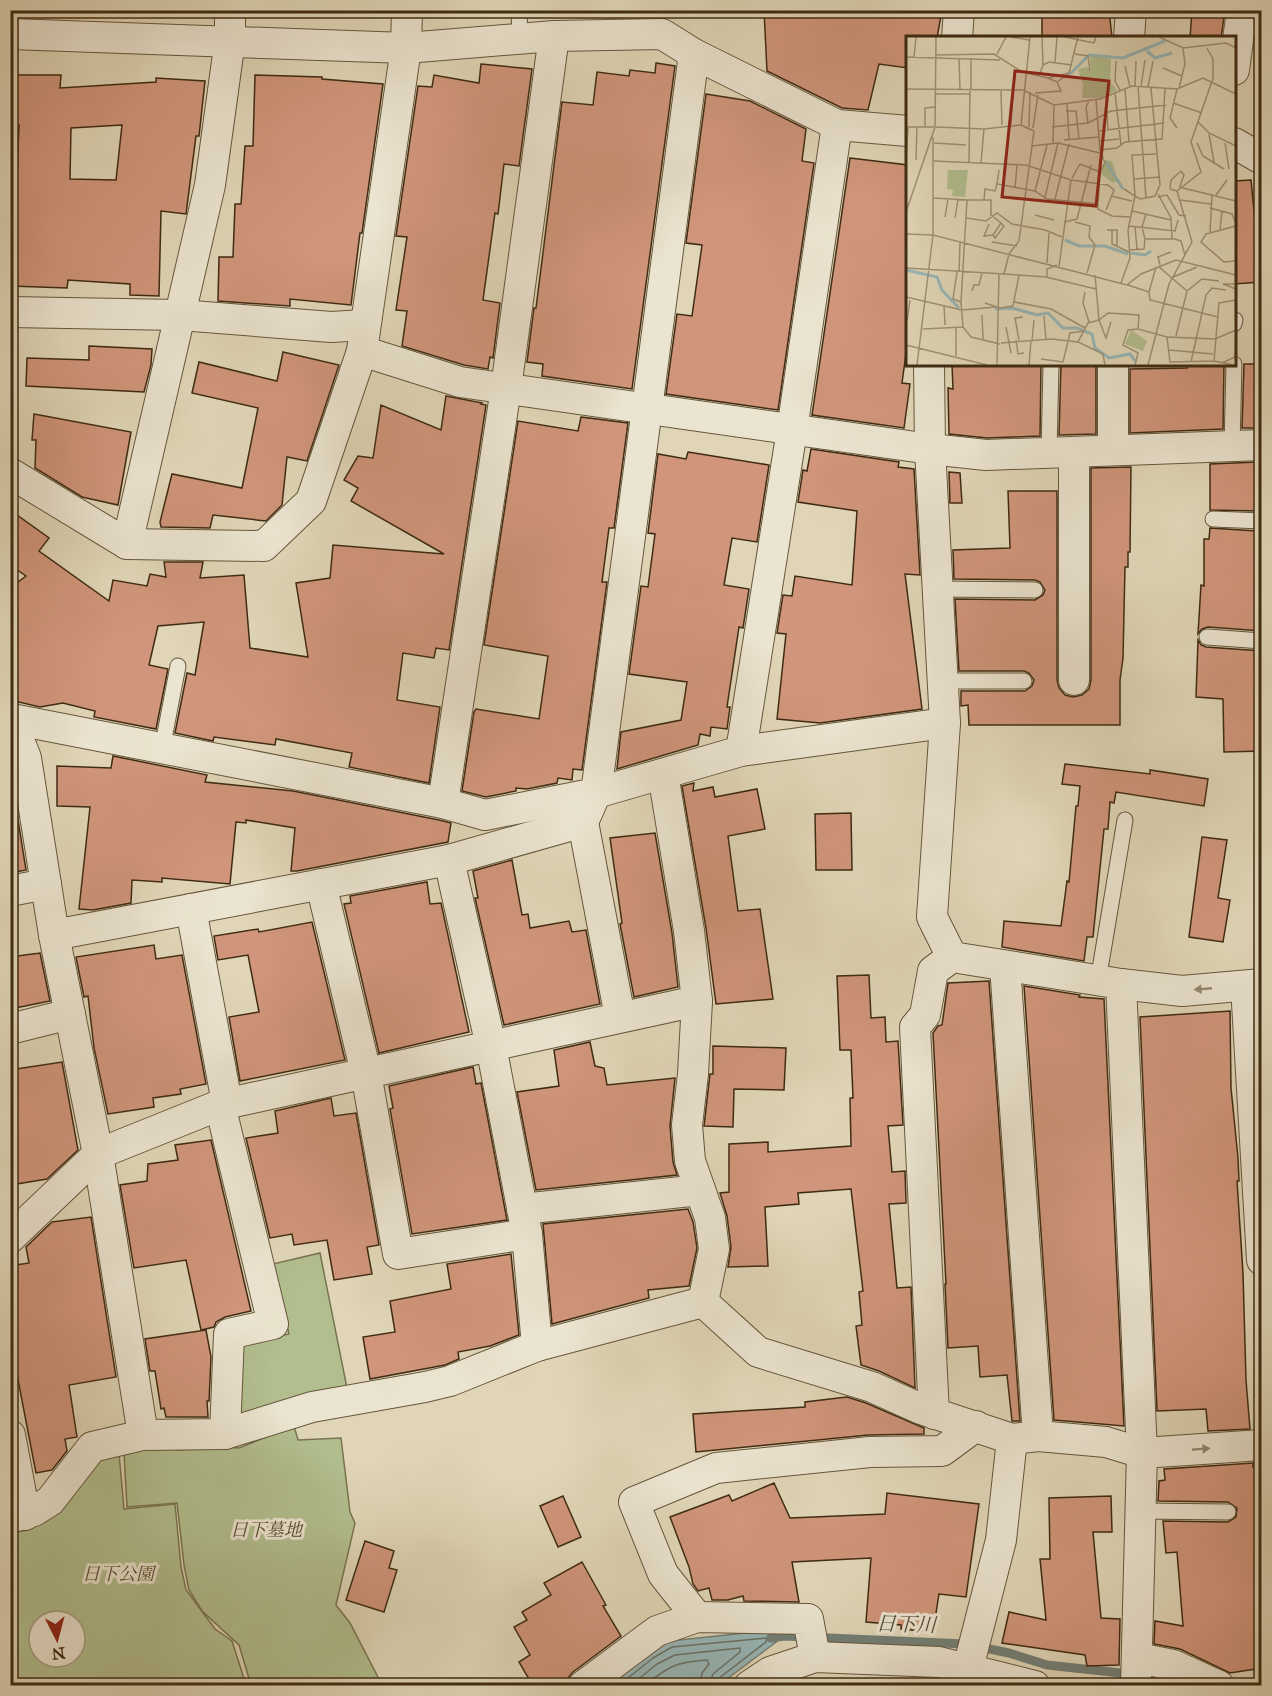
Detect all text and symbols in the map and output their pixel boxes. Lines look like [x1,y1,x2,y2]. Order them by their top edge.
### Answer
inset map [906,36,1236,366]
one-way arrow [1194,985,1213,994]
one-way arrow [1191,1444,1210,1454]
park label: 日下墓地 [230,1519,304,1541]
park label: 日下公園 [82,1563,157,1585]
north arrow [27,1609,87,1669]
water label: 日下川 [876,1611,938,1637]
text: N [50,1643,66,1664]

